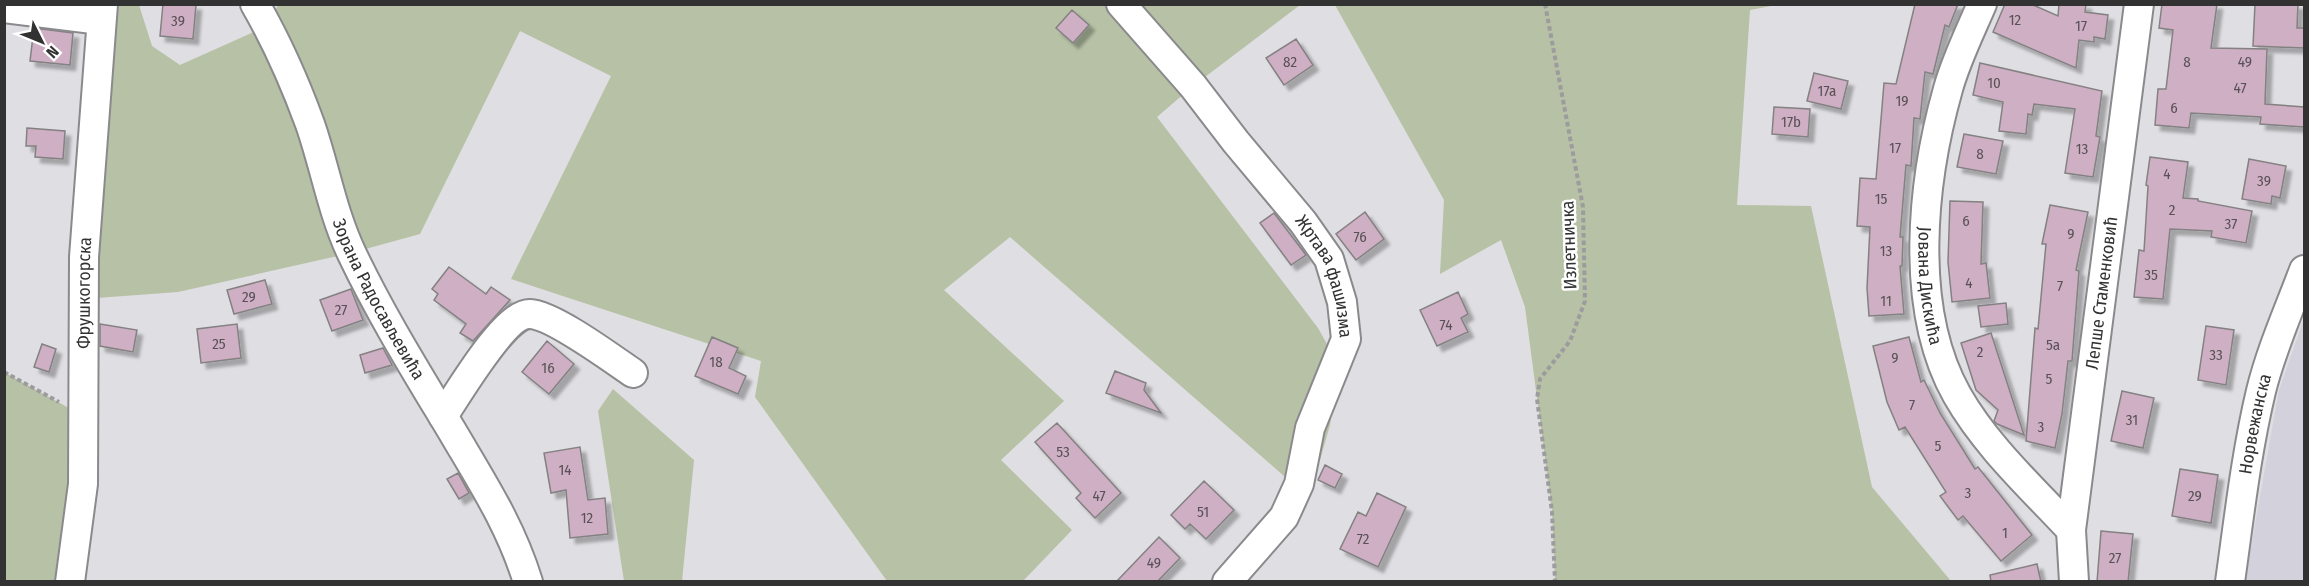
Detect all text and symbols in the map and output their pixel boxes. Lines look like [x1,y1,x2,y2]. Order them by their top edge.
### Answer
house number: 12 [2009,11,2022,29]
north arrow [12,12,72,72]
house number: 39 [171,12,185,30]
house number: 17 [2075,17,2087,35]
text: N [42,42,63,62]
house number: 82 [1283,53,1297,71]
house number: 8 [2183,53,2191,71]
house number: 49 [2238,53,2252,71]
house number: 10 [1987,74,2001,92]
house number: 47 [2233,79,2247,97]
house number: 17a [1818,82,1836,100]
house number: 19 [1895,92,1909,110]
house number: 6 [2170,99,2178,117]
house number: 17b [1781,113,1801,131]
house number: 17 [1889,139,1901,157]
house number: 13 [2076,140,2089,158]
house number: 8 [1976,145,1984,163]
house number: 4 [2163,165,2171,183]
house number: 39 [2257,172,2271,190]
house number: 15 [1875,190,1887,208]
street label: Излетничка [1556,200,1582,290]
house number: 2 [2169,201,2176,219]
street label: Жртава фашизма [1290,211,1357,339]
house number: 6 [1962,212,1970,230]
street label: Лепше Стаменковић [2081,215,2122,371]
house number: 37 [2225,215,2237,233]
street label: Зорана Радосављевића [328,216,430,384]
house number: 9 [2067,225,2075,243]
street label: Јована Дискића [1913,226,1947,347]
house number: 76 [1353,228,1367,246]
street label: Фрушкогорска [73,236,96,349]
house number: 13 [1880,242,1893,260]
house number: 35 [2144,266,2158,284]
house number: 4 [1965,274,1973,292]
house number: 7 [2057,277,2063,295]
house number: 29 [242,288,256,306]
house number: 11 [1880,292,1892,310]
house number: 27 [335,301,347,319]
house number: 74 [1440,316,1452,334]
house number: 25 [212,335,226,353]
house number: 5a [2046,336,2060,354]
house number: 2 [1977,343,1984,361]
house number: 33 [2209,346,2223,364]
house number: 9 [1891,349,1899,367]
house number: 18 [709,353,723,371]
house number: 16 [541,359,555,377]
house number: 5 [2046,370,2053,388]
street label: Норвежанска [2234,371,2276,476]
house number: 7 [1909,396,1915,414]
house number: 31 [2126,411,2138,429]
house number: 3 [2038,418,2045,436]
house number: 5 [1935,437,1942,455]
house number: 53 [1056,443,1070,461]
house number: 14 [558,461,572,479]
house number: 3 [1965,484,1972,502]
house number: 47 [1092,487,1106,505]
house number: 29 [2188,487,2202,505]
house number: 51 [1197,503,1209,521]
house number: 12 [581,509,594,527]
house number: 1 [2002,524,2008,542]
house number: 72 [1357,530,1370,548]
house number: 27 [2109,549,2121,567]
house number: 49 [1147,554,1161,572]

